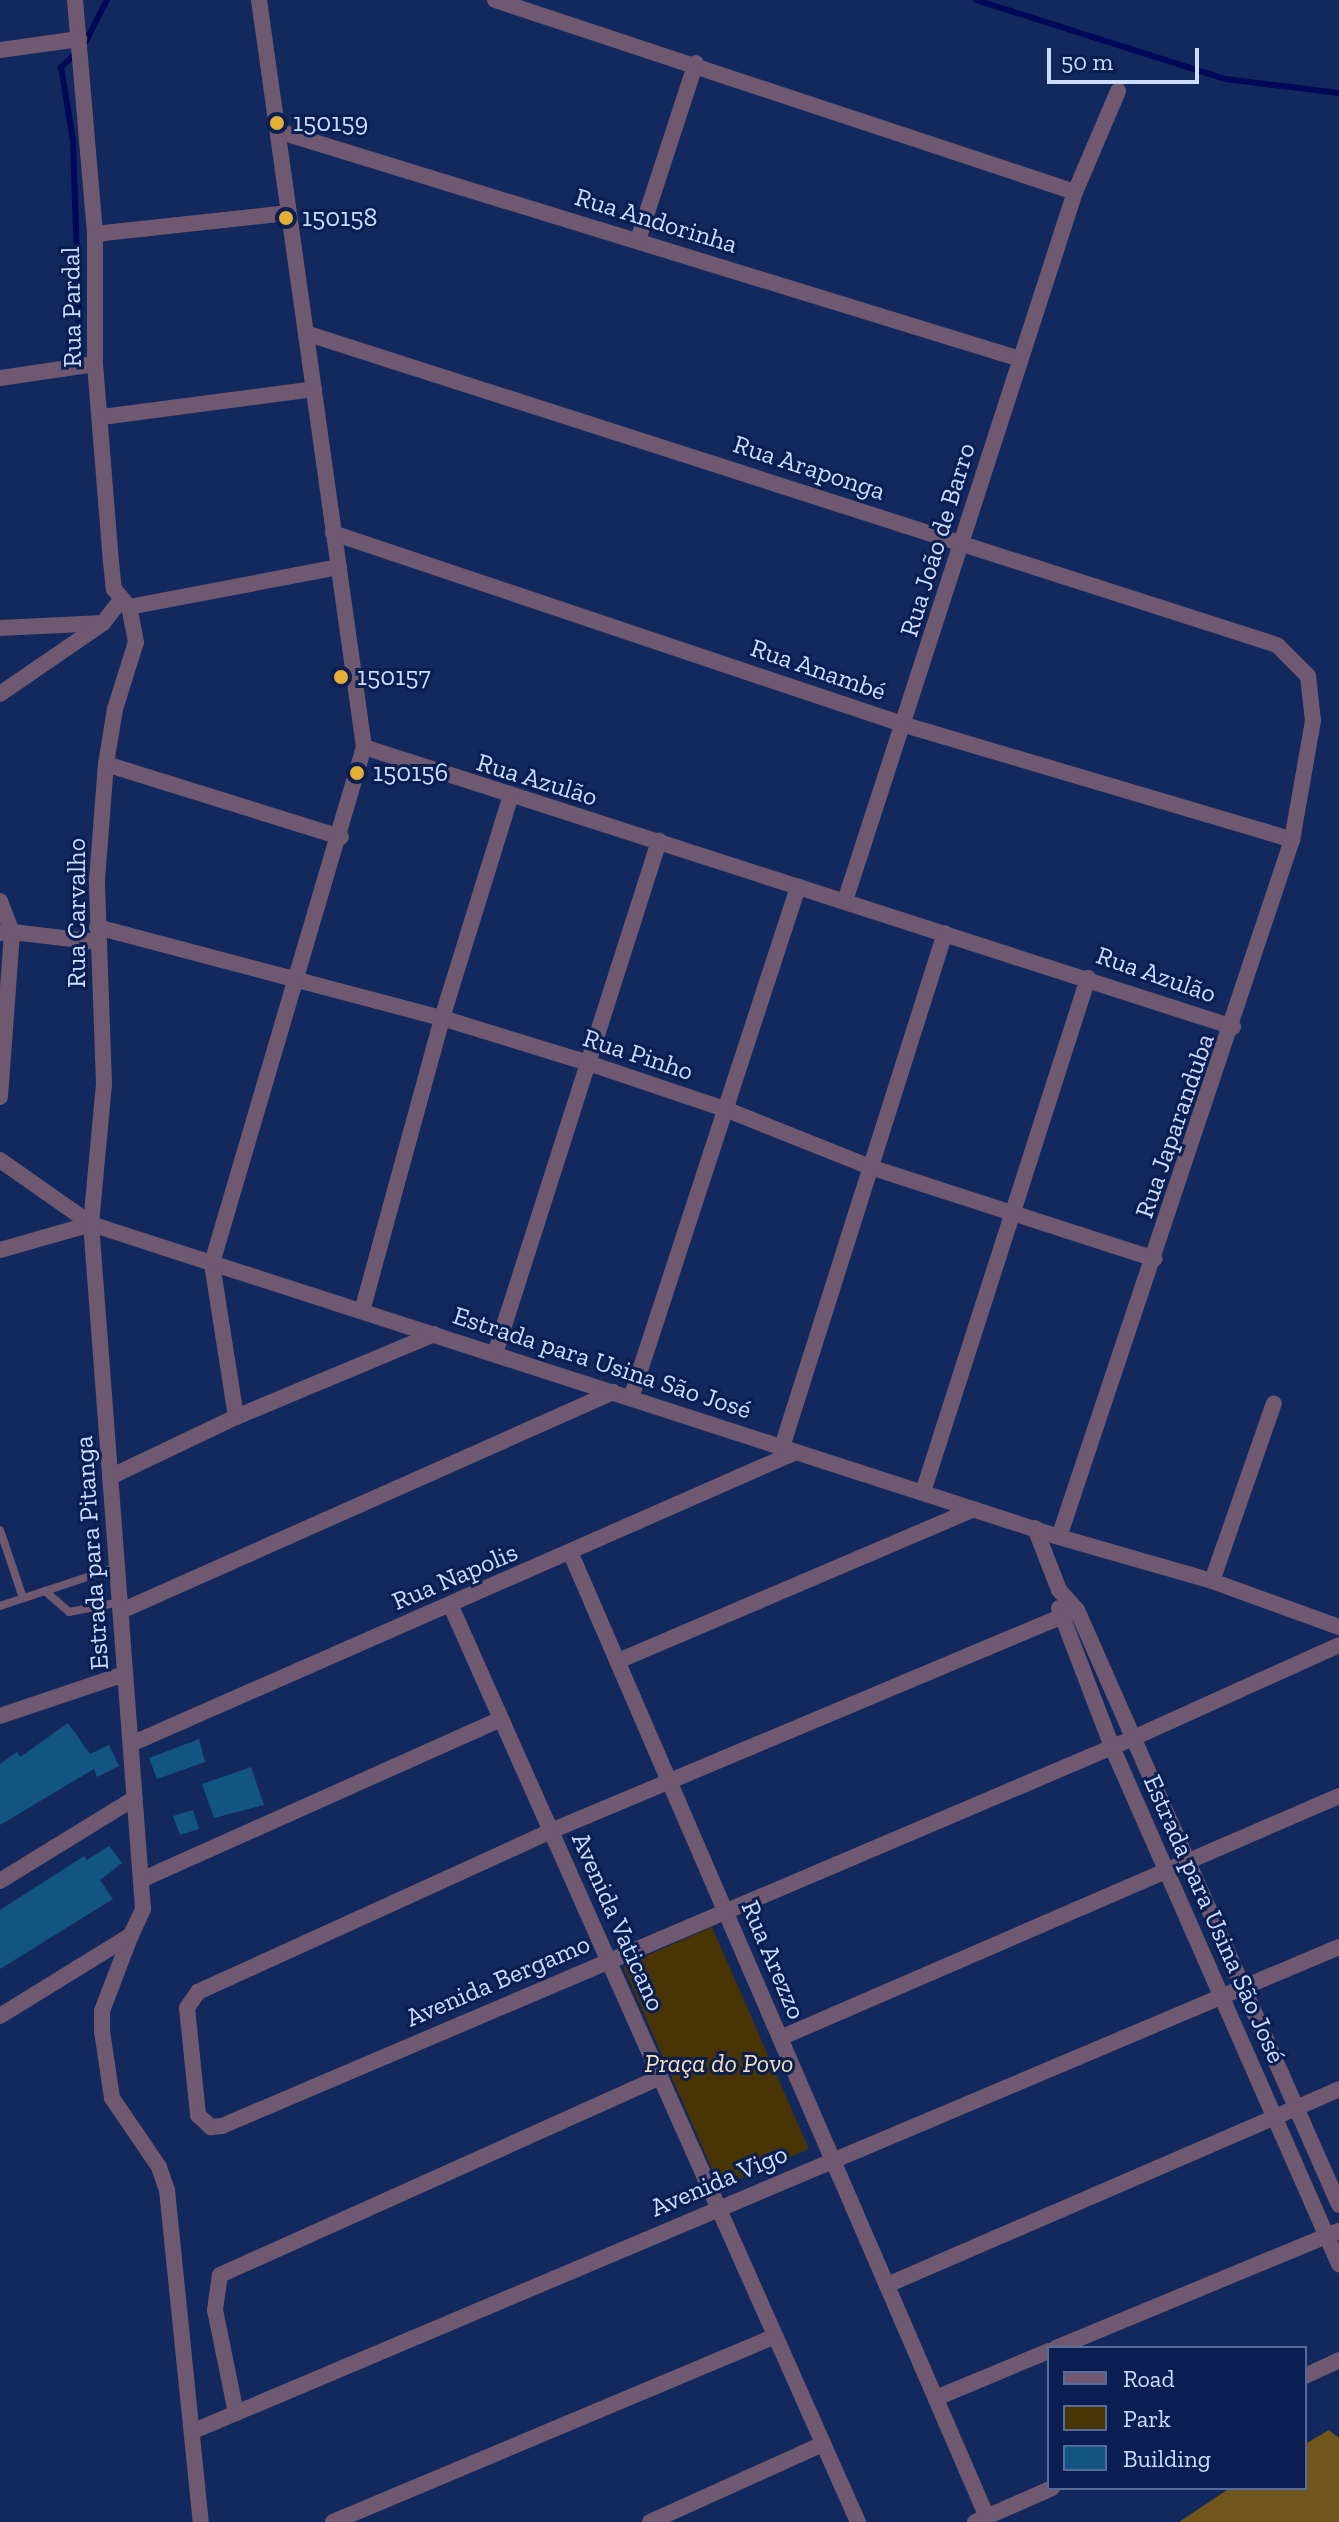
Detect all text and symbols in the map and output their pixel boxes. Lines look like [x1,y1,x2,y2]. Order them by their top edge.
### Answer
scale bar [1051,32,1203,82]
text: 50 m [1061,47,1113,76]
place label: 150159 [293,107,368,139]
marker: 150159 [268,114,286,132]
street label: Rua Andorinha [571,181,741,261]
place label: 150158 [302,202,378,234]
marker: 150158 [277,209,295,227]
street label: Rua Pardal [55,246,89,368]
street label: Rua Araponga [729,429,889,507]
street label: Rua João de Barro [894,439,982,641]
street label: Rua Anambé [746,632,890,708]
place label: 150157 [357,661,431,693]
marker: 150157 [332,668,350,686]
street label: Rua Azulão [472,747,602,813]
place label: 150156 [373,757,448,789]
marker: 150156 [348,764,366,782]
street label: Rua Carvalho [61,838,93,988]
street label: Rua Azulão [1092,940,1220,1010]
street label: Rua Pinho [579,1023,697,1087]
street label: Rua Japaranduba [1129,1030,1221,1222]
street label: Estrada para Usina São José [449,1300,755,1426]
street label: Estrada para Pitanga [68,1435,116,1671]
street label: Rua Napolis [387,1537,523,1617]
street label: Estrada para Usina São José [1136,1770,1292,2068]
street label: Avenida Vaticano [564,1827,672,2017]
street label: Rua Arezzo [734,1896,812,2024]
street label: Avenida Bergamo [401,1928,595,2034]
park label: Praça do Povo [644,2048,794,2080]
street label: Avenida Vigo [645,2138,793,2224]
legend [1047,2346,1307,2490]
text: Road [1123,2364,1175,2393]
text: Park [1123,2404,1171,2433]
text: Building [1123,2444,1211,2473]

